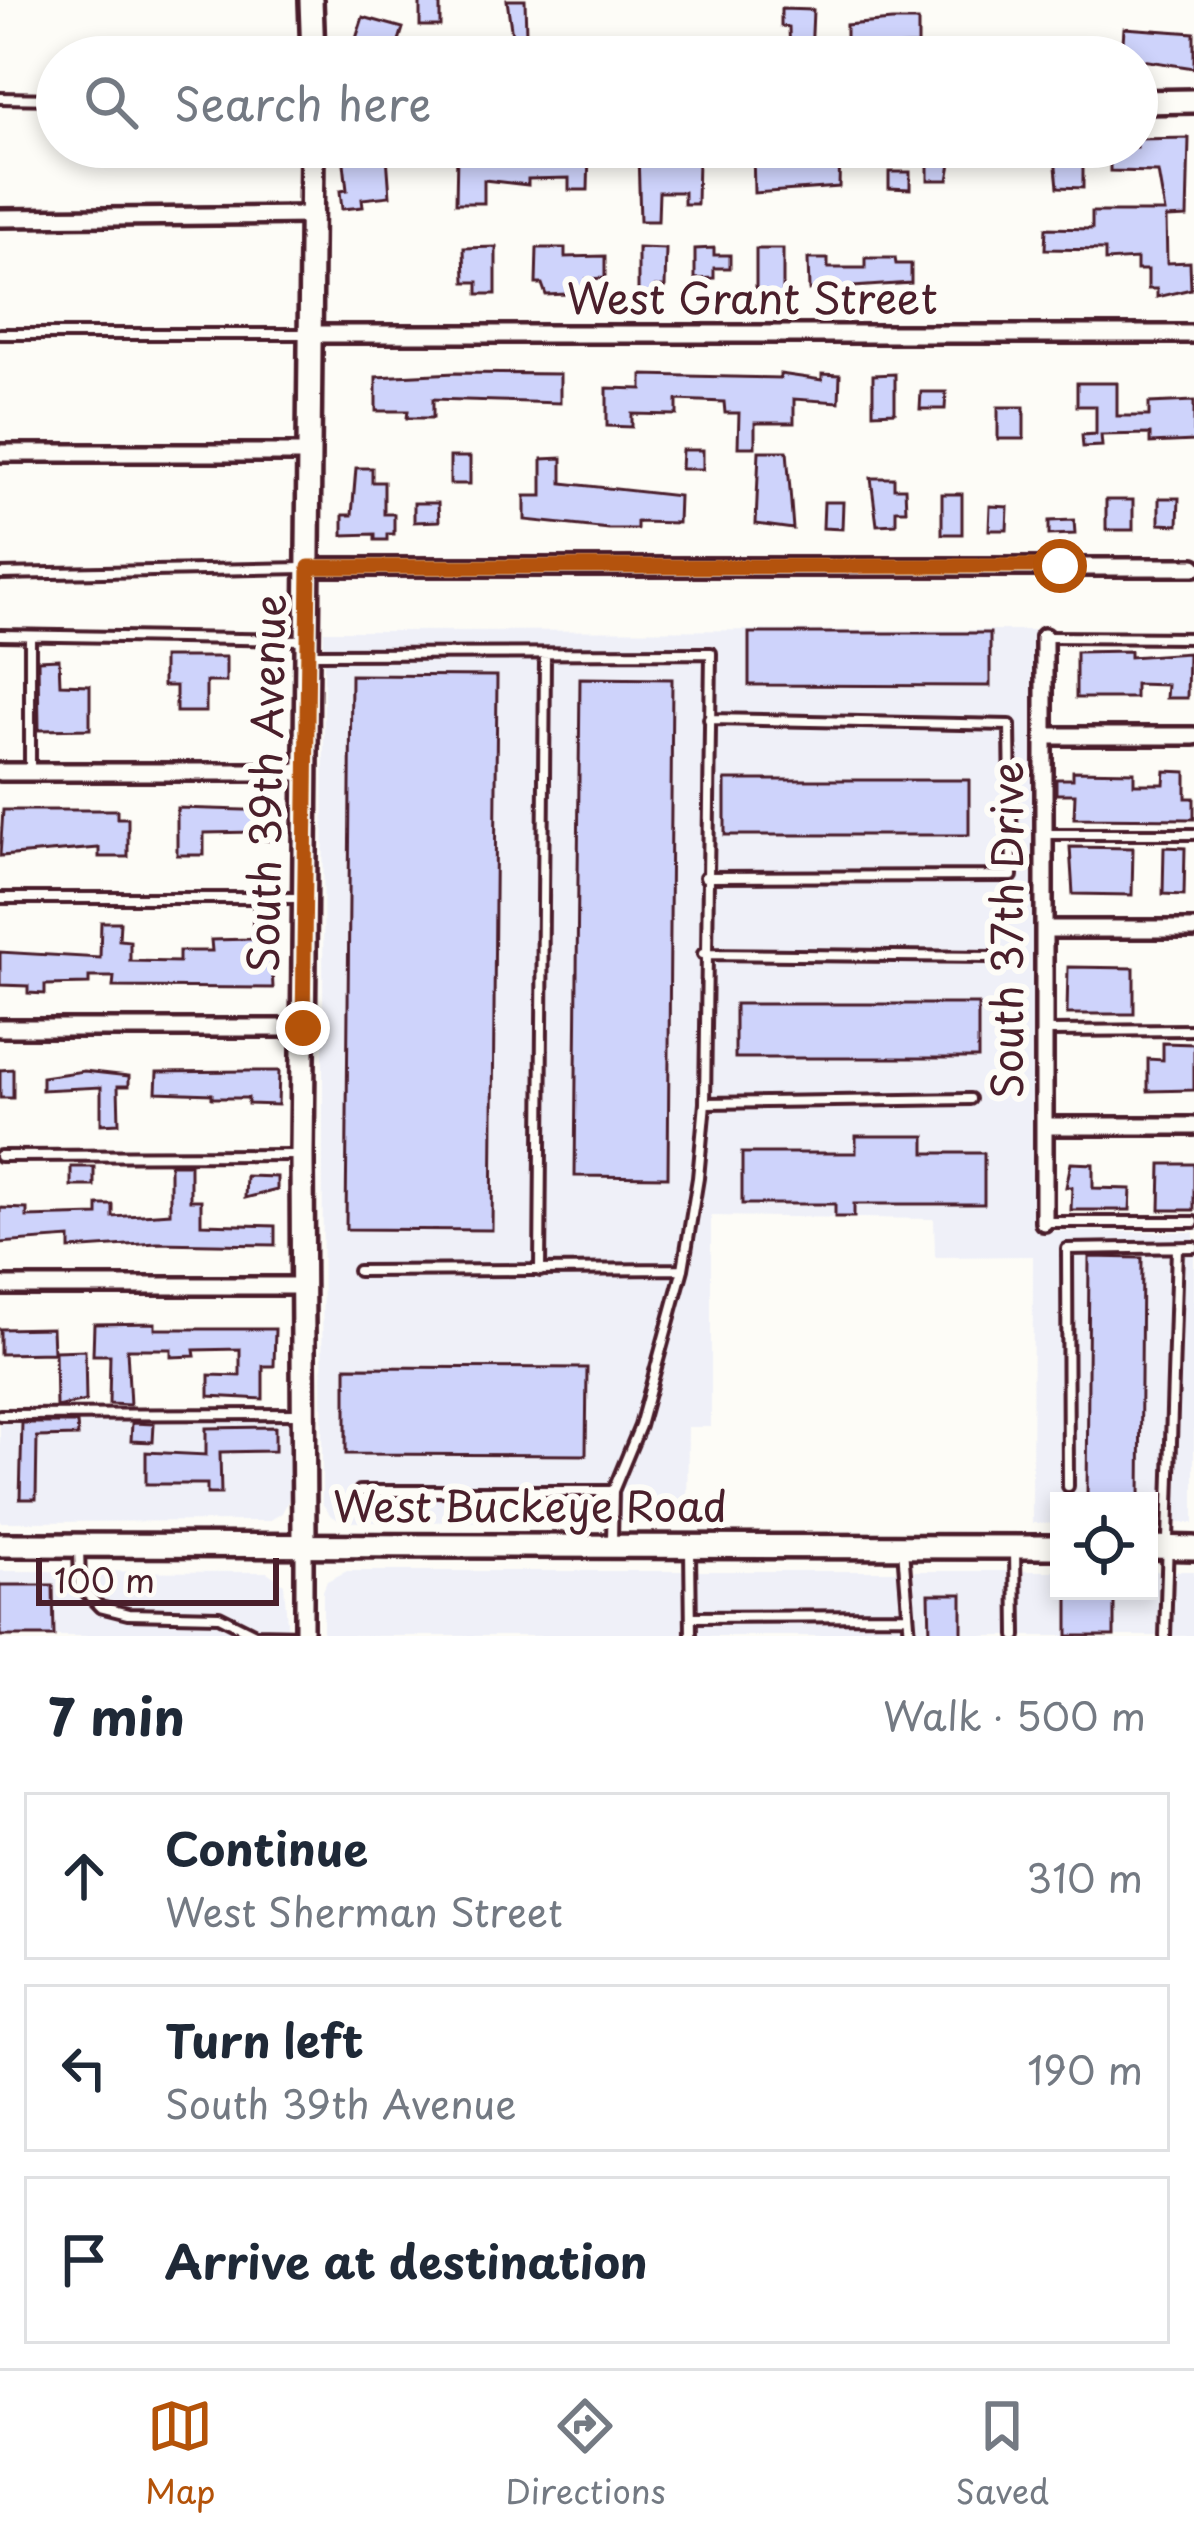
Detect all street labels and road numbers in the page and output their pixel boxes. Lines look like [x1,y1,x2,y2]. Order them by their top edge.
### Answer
street label: West Grant Street [566,265,938,328]
street label: South 39th Avenue [230,593,299,973]
street label: South 37th Drive [974,761,1037,1099]
street label: West Buckeye Road [333,1473,727,1536]

